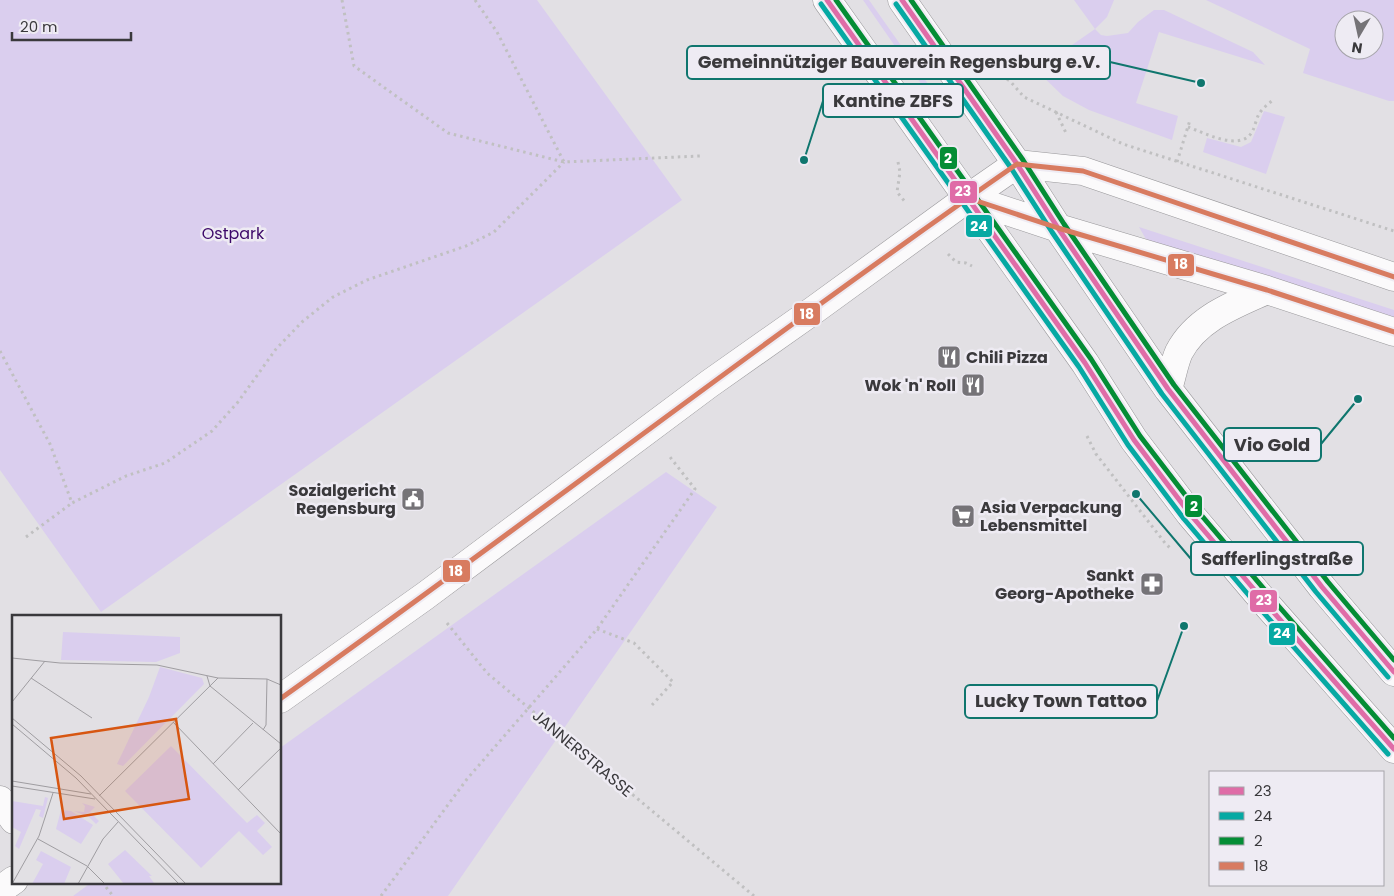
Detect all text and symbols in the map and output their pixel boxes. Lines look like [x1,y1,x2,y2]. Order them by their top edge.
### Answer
scale bar [12,10,131,42]
north arrow [1334,10,1384,60]
text: 20 m [20,16,58,37]
text: N [1350,37,1364,59]
callout: Gemeinnütziger Bauverein Regensburg e.V. [687,46,1110,79]
text: Gemeinnütziger Bauverein Regensburg e.V. [698,49,1100,74]
callout: Kantine ZBFS [823,84,963,117]
text: Kantine ZBFS [833,88,953,113]
line badge: 2 [939,146,958,170]
text: 2 [944,148,952,168]
line badge: 23 [949,180,978,204]
text: 23 [955,181,971,201]
line badge: 24 [965,214,993,238]
text: 24 [970,216,988,236]
park label: Ostpark [202,222,265,245]
line badge: 18 [1167,253,1195,277]
text: 18 [1174,254,1188,274]
line badge: 18 [793,302,821,326]
text: 18 [800,304,814,324]
restaurant icon: Chili Pizza [936,344,962,370]
place label: Chili Pizza [966,346,1048,369]
restaurant icon: Wok 'n' Roll [960,372,986,398]
place label: Wok 'n' Roll [864,374,956,397]
callout: Vio Gold [1224,428,1321,461]
text: Vio Gold [1234,432,1310,457]
place label: Sozialgericht Regensburg [288,479,396,520]
public building icon: Sozialgericht Regensburg [400,486,426,512]
line badge: 2 [1184,494,1203,518]
place label: Asia Verpackung Lebensmittel [980,496,1122,537]
text: 2 [1190,496,1198,516]
supermarket icon: Asia Verpackung Lebensmittel [950,503,976,529]
callout: Safferlingstraße [1191,542,1363,575]
text: Safferlingstraße [1201,546,1353,571]
line badge: 18 [442,559,471,583]
text: 18 [449,561,463,581]
place label: Sankt Georg-Apotheke [995,564,1134,605]
pharmacy icon: Sankt Georg-Apotheke [1139,571,1165,597]
line badge: 23 [1249,589,1278,613]
text: 23 [1256,590,1272,610]
inset map [12,615,281,884]
line badge: 24 [1268,622,1296,646]
text: 24 [1273,623,1291,643]
callout: Lucky Town Tattoo [965,685,1157,718]
text: Lucky Town Tattoo [975,688,1147,713]
street label: JANNERSTRASSE [527,704,638,802]
legend [1209,771,1384,886]
text: 23 [1254,780,1271,801]
text: 24 [1254,805,1272,826]
text: 2 [1254,830,1263,851]
text: 18 [1254,855,1268,876]

